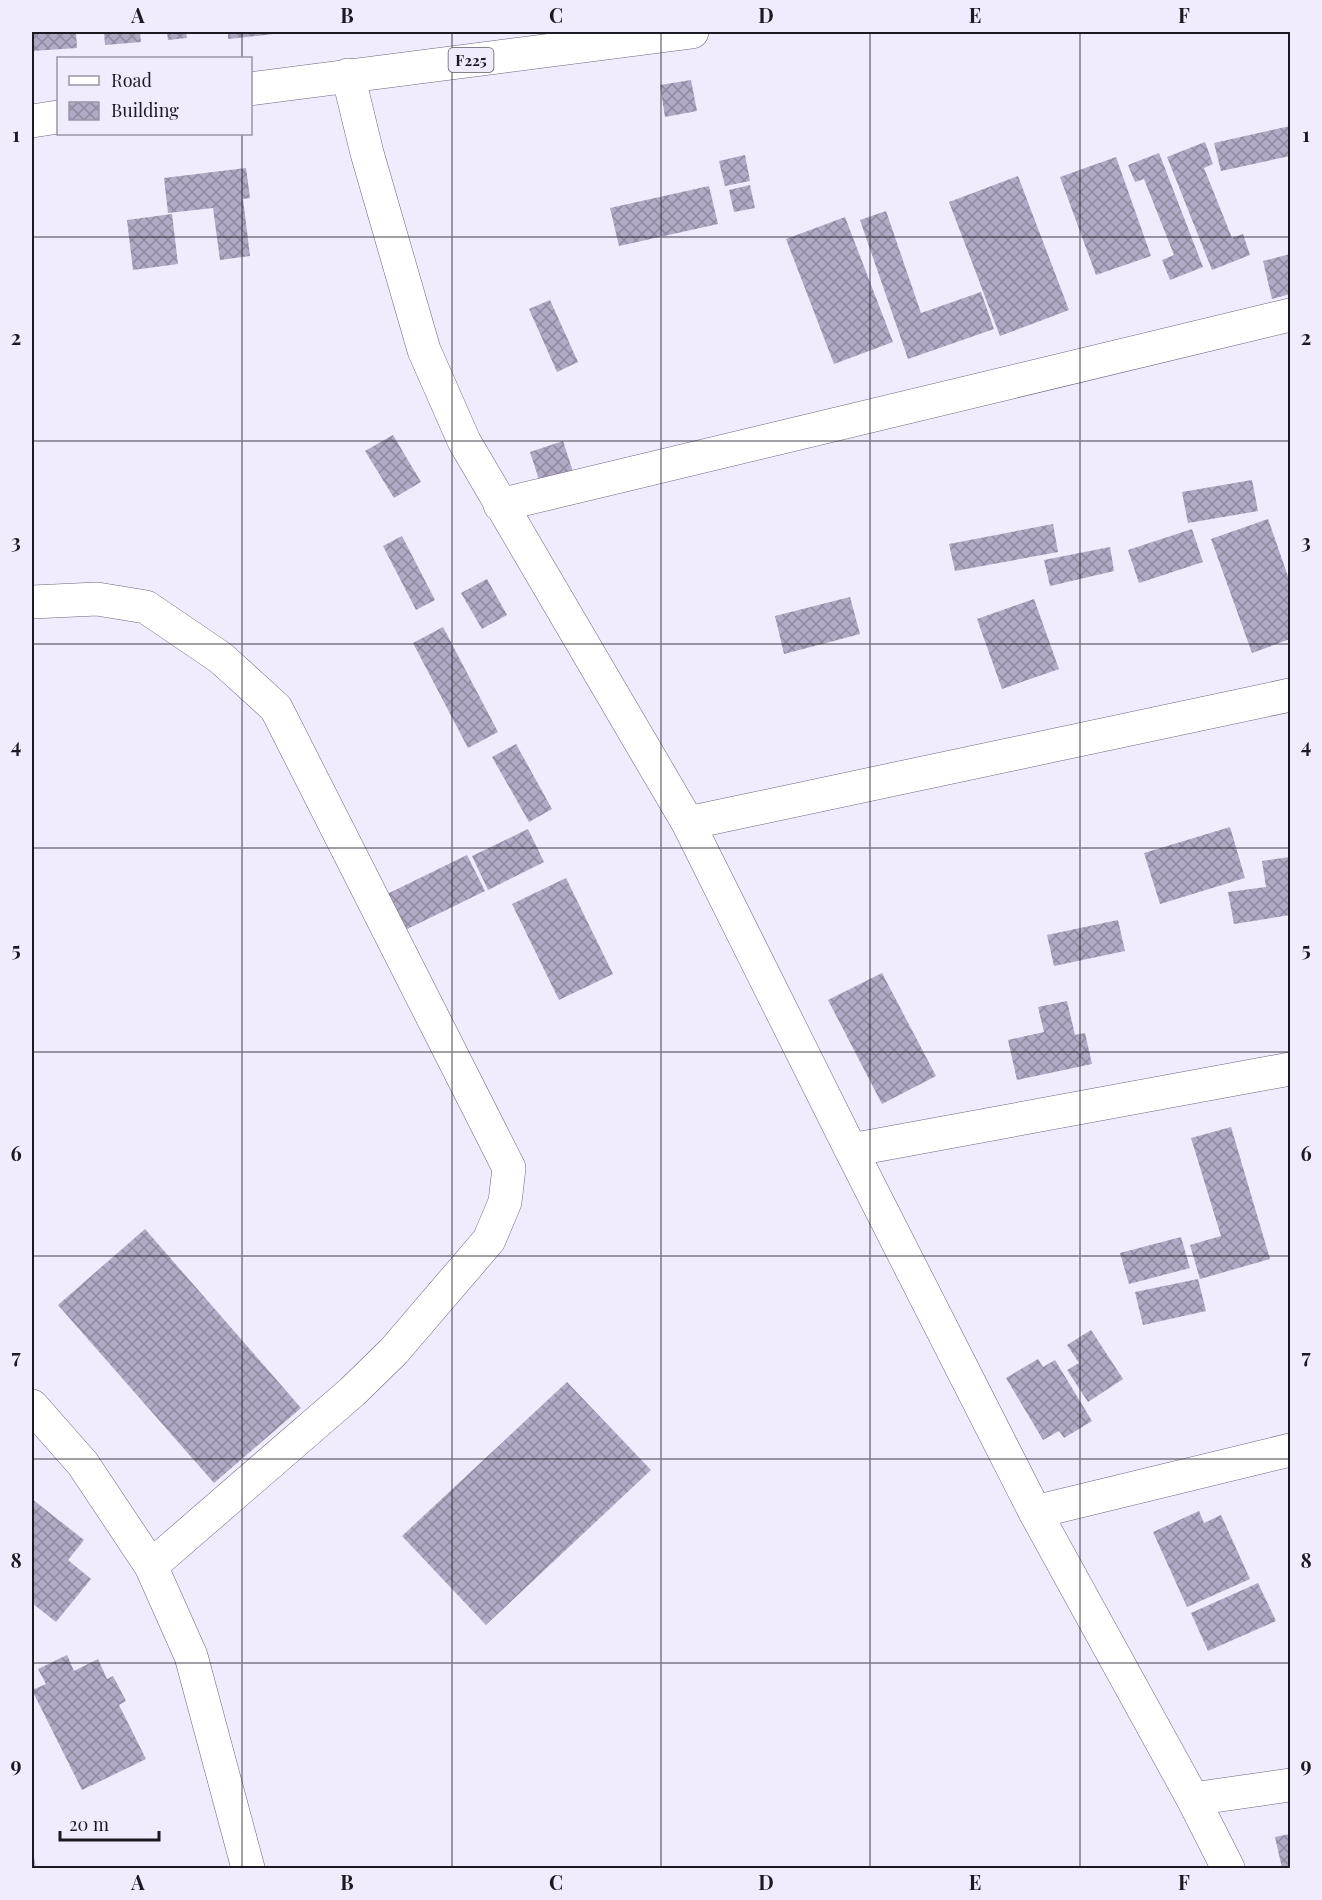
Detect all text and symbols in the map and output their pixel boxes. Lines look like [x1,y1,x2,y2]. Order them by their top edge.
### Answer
text: A [130,1,145,28]
text: B [340,1,354,28]
text: C [549,1,563,28]
text: D [758,1,774,28]
text: E [969,1,981,28]
text: F [1178,1,1190,28]
road number: F225 [448,48,494,72]
legend [57,57,252,135]
text: Road [111,68,152,92]
text: Building [111,98,179,122]
text: 1 [12,120,20,147]
text: 1 [1302,120,1310,147]
text: 2 [11,323,21,350]
text: 2 [1301,323,1311,350]
text: 3 [11,527,21,554]
text: 3 [1301,527,1311,554]
text: 4 [11,731,21,758]
text: 4 [1301,731,1311,758]
text: 5 [11,935,21,962]
text: 5 [1301,935,1311,962]
text: 6 [10,1139,22,1166]
text: 6 [1300,1139,1312,1166]
text: 7 [11,1342,21,1369]
text: 7 [1301,1342,1311,1369]
text: 8 [10,1546,22,1573]
text: 8 [1300,1546,1312,1573]
text: 9 [10,1750,22,1777]
text: 9 [1300,1750,1312,1777]
scale bar [60,1804,159,1842]
text: 20 m [69,1812,109,1836]
text: A [130,1868,145,1895]
text: B [340,1868,354,1895]
text: C [549,1868,563,1895]
text: D [758,1868,774,1895]
text: E [969,1868,981,1895]
text: F [1178,1868,1190,1895]

